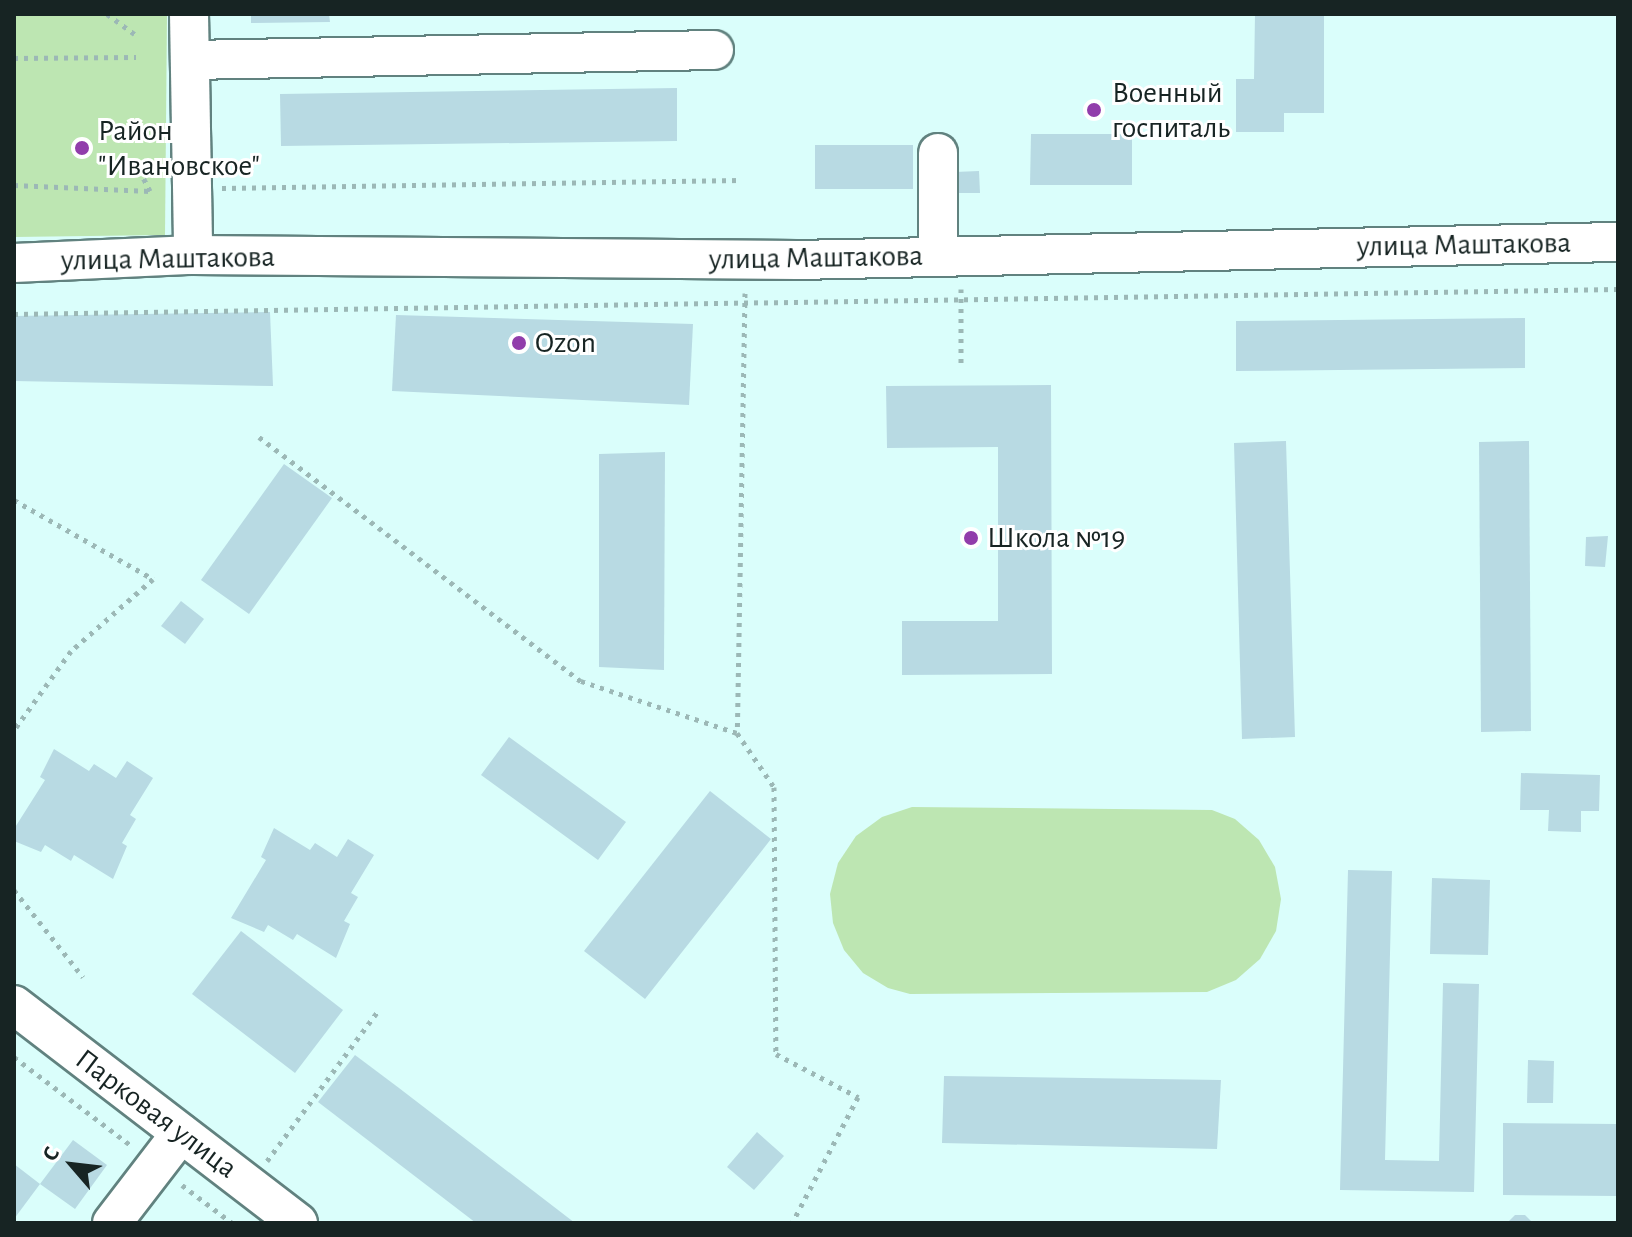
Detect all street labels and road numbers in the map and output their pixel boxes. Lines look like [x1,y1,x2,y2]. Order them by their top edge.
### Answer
street label: улица Маштакова [1357,225,1571,265]
street label: улица Маштакова [709,238,923,278]
street label: улица Маштакова [61,239,275,279]
street label: Парковая улица [68,1042,244,1186]

